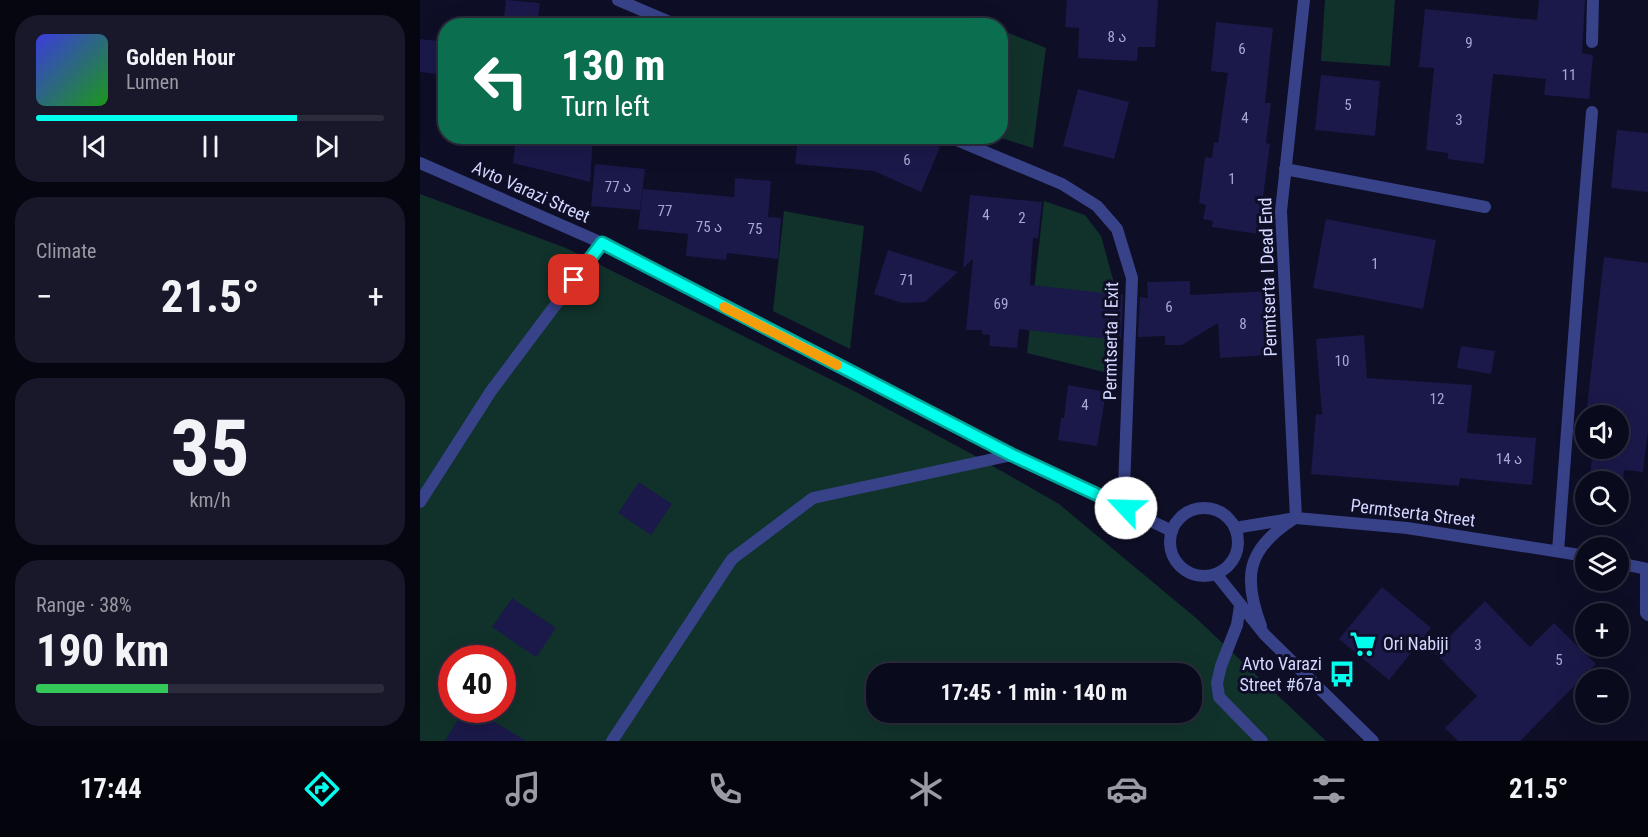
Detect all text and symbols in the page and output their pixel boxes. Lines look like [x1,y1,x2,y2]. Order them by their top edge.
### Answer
house number: 8 ა [1107,28,1127,46]
house number: 9 [1465,34,1473,52]
house number: 6 [1238,40,1246,58]
text: 130 m [561,41,666,90]
icon: left [462,42,540,120]
text: Golden Hour [126,45,235,70]
house number: 11 [1562,66,1576,84]
text: Lumen [126,70,179,94]
text: Turn left [561,91,650,123]
house number: 5 [1344,96,1352,114]
house number: 4 [1241,109,1249,127]
house number: 3 [1455,111,1463,129]
icon: previous [78,130,111,163]
icon: pause [194,130,227,163]
icon: next [310,130,343,163]
house number: 6 [903,151,911,169]
street label: Avto Varazi Street [469,156,593,227]
house number: 1 [1228,170,1236,188]
house number: 77 ა [605,178,631,196]
street label: Permtserta I Dead End [1254,197,1281,357]
house number: 77 [658,202,672,220]
house number: 4 [982,206,990,224]
house number: 2 [1018,209,1026,227]
house number: 75 ა [696,218,722,236]
house number: 75 [748,220,762,238]
text: Climate [36,239,96,263]
pin [548,254,599,305]
house number: 1 [1371,255,1379,273]
icon: arrive [557,263,590,296]
text: 21.5° [161,270,259,323]
house number: 71 [900,271,914,289]
text: − [36,277,53,316]
text: + [368,277,384,316]
street label: Permtserta I Exit [1099,282,1122,400]
house number: 69 [994,295,1008,313]
house number: 6 [1165,298,1173,316]
house number: 8 [1239,315,1247,333]
house number: 10 [1335,352,1349,370]
house number: 12 [1430,390,1444,408]
house number: 4 [1081,396,1089,414]
text: 35 [171,403,249,494]
map controls [1575,405,1629,723]
button: sound [1575,405,1629,459]
house number: 14 ა [1496,450,1522,468]
button: search [1575,471,1629,525]
position arrow [1094,476,1158,540]
text: km/h [189,488,231,512]
street label: Permtserta Street [1349,494,1477,531]
button: layers [1575,537,1629,591]
text: Range · 38% [36,593,132,617]
button: + [1575,603,1629,657]
text: 190 km [36,624,169,677]
supermarket icon: Ori Nabiji [1348,629,1378,659]
place label: Ori Nabiji [1383,633,1449,654]
house number: 3 [1474,636,1482,654]
speed limit sign: 40 [438,645,516,723]
house number: 5 [1555,651,1563,669]
place label: Avto Varazi Street #67a [1239,653,1322,695]
bus stop icon: Avto Varazi Street #67a [1327,659,1357,689]
button: − [1575,669,1629,723]
text: 17:45 · 1 min · 140 m [941,680,1127,705]
icon: directions [301,768,343,810]
icon: music [502,768,544,810]
icon: phone [704,768,746,810]
icon: climate [905,768,947,810]
icon: car [1106,768,1148,810]
icon: filters [1308,768,1350,810]
text: 17:44 [80,773,142,805]
text: 21.5° [1509,773,1568,805]

